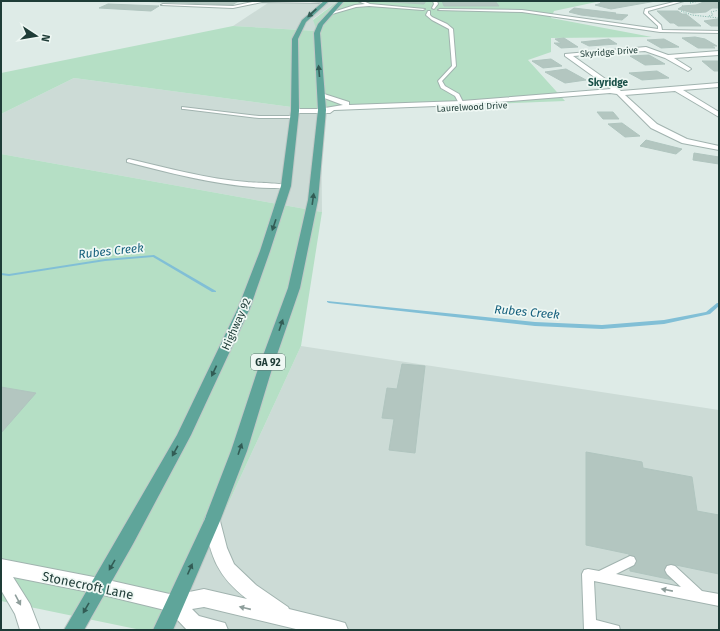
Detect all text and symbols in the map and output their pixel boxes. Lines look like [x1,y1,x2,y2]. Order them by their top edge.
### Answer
one-way arrow [307,8,317,18]
north arrow [16,16,56,56]
text: N [38,33,52,43]
street label: Skyridge Drive [580,45,638,59]
one-way arrow [316,65,323,77]
district label: Skyridge [588,77,629,89]
street label: Laurelwood Drive [436,100,508,114]
one-way arrow [310,193,316,206]
one-way arrow [271,219,277,231]
water label: Rubes Creek [78,241,145,261]
street label: Highway 92 [219,296,254,352]
water label: Rubes Creek [494,302,561,322]
one-way arrow [278,319,284,331]
road number: GA 92 [251,354,285,370]
one-way arrow [211,365,217,377]
one-way arrow [237,442,243,454]
one-way arrow [172,446,179,457]
one-way arrow [108,559,115,571]
one-way arrow [187,563,193,574]
street label: Stonecroft Lane [41,568,135,602]
one-way arrow [661,586,673,592]
one-way arrow [14,595,21,606]
one-way arrow [83,602,90,614]
one-way arrow [239,605,251,611]

